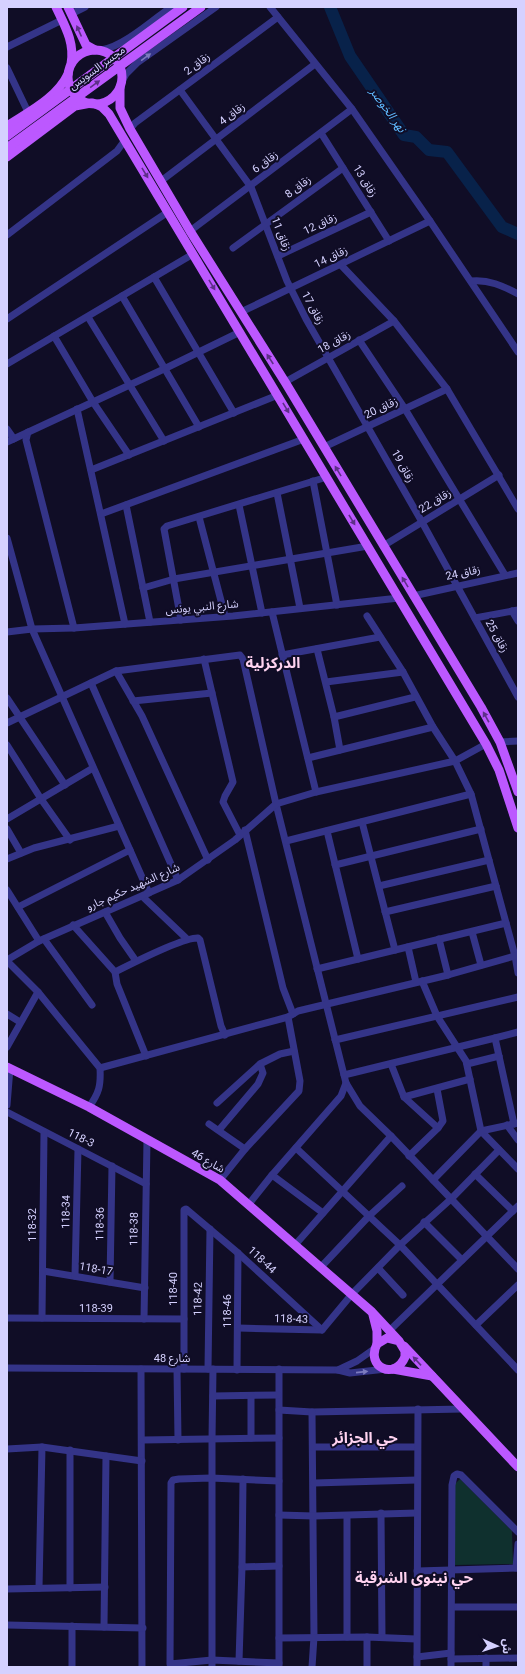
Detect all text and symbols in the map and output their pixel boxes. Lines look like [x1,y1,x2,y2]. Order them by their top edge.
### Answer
one-way arrow [76,25,82,37]
street label: مجسر السويس [66,43,128,93]
street label: زقاق 2 [181,50,213,78]
one-way arrow [141,53,152,61]
one-way arrow [90,80,101,88]
water label: نهر الخوصر [366,84,410,136]
street label: زقاق 4 [216,100,248,128]
street label: زقاق 6 [249,148,281,176]
street label: زقاق 13 [350,163,380,199]
one-way arrow [141,167,148,179]
street label: زقاق 8 [282,173,314,201]
street label: زقاق 12 [301,211,339,237]
street label: زقاق 11 [269,215,293,253]
street label: زقاق 14 [312,243,350,271]
one-way arrow [208,279,215,291]
street label: زقاق 17 [299,289,327,327]
street label: زقاق 18 [315,328,353,356]
one-way arrow [267,354,274,365]
street label: زقاق 20 [362,395,400,421]
one-way arrow [282,402,289,414]
street label: زقاق 19 [389,447,417,485]
one-way arrow [334,465,341,477]
street label: زقاق 22 [416,486,454,516]
one-way arrow [349,514,356,526]
street label: زقاق 24 [444,563,482,583]
one-way arrow [401,576,408,588]
street label: شارع النبي يونس [165,597,240,619]
street label: زقاق 25 [483,617,511,655]
district label: الدركزلية [246,654,300,672]
one-way arrow [483,711,490,723]
street label: شارع الشهيد حكيم جارو [84,860,183,915]
street label: 118-3 [66,1126,96,1150]
street label: شارع 46 [188,1146,227,1177]
street label: 118-34 [59,1195,73,1229]
street label: 118-36 [93,1207,107,1241]
street label: 118-32 [26,1208,39,1242]
street label: 118-38 [127,1212,141,1246]
street label: 118-44 [245,1244,279,1276]
street label: 118-17 [78,1260,114,1278]
street label: 118-40 [167,1272,180,1306]
street label: 118-42 [191,1282,205,1316]
street label: 118-46 [221,1294,234,1328]
street label: 118-39 [79,1302,113,1315]
street label: 118-43 [274,1312,308,1326]
street label: شارع 48 [154,1352,191,1366]
one-way arrow [412,1356,422,1366]
one-way arrow [356,1369,368,1375]
district label: حي الجزائر [331,1429,398,1449]
district label: حي نينوى الشرقية [355,1569,474,1589]
north arrow [477,1626,517,1666]
text: ش [500,1639,513,1654]

